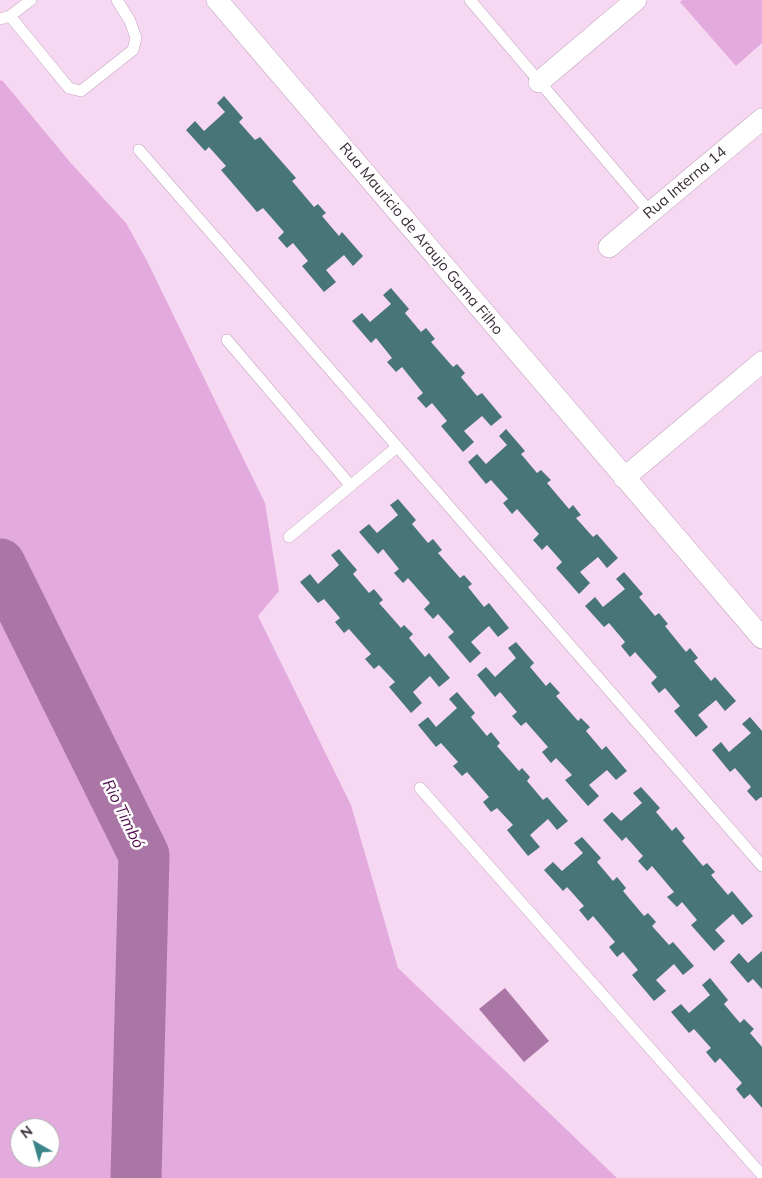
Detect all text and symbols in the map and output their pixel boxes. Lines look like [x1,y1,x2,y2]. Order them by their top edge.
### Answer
street label: Rua Mauricio de Araujo Gama Filho [335,139,507,339]
street label: Rua Interna 14 [640,143,730,223]
water label: Rio Timbó [98,776,148,852]
north arrow [10,1118,60,1168]
text: N [17,1122,36,1142]

